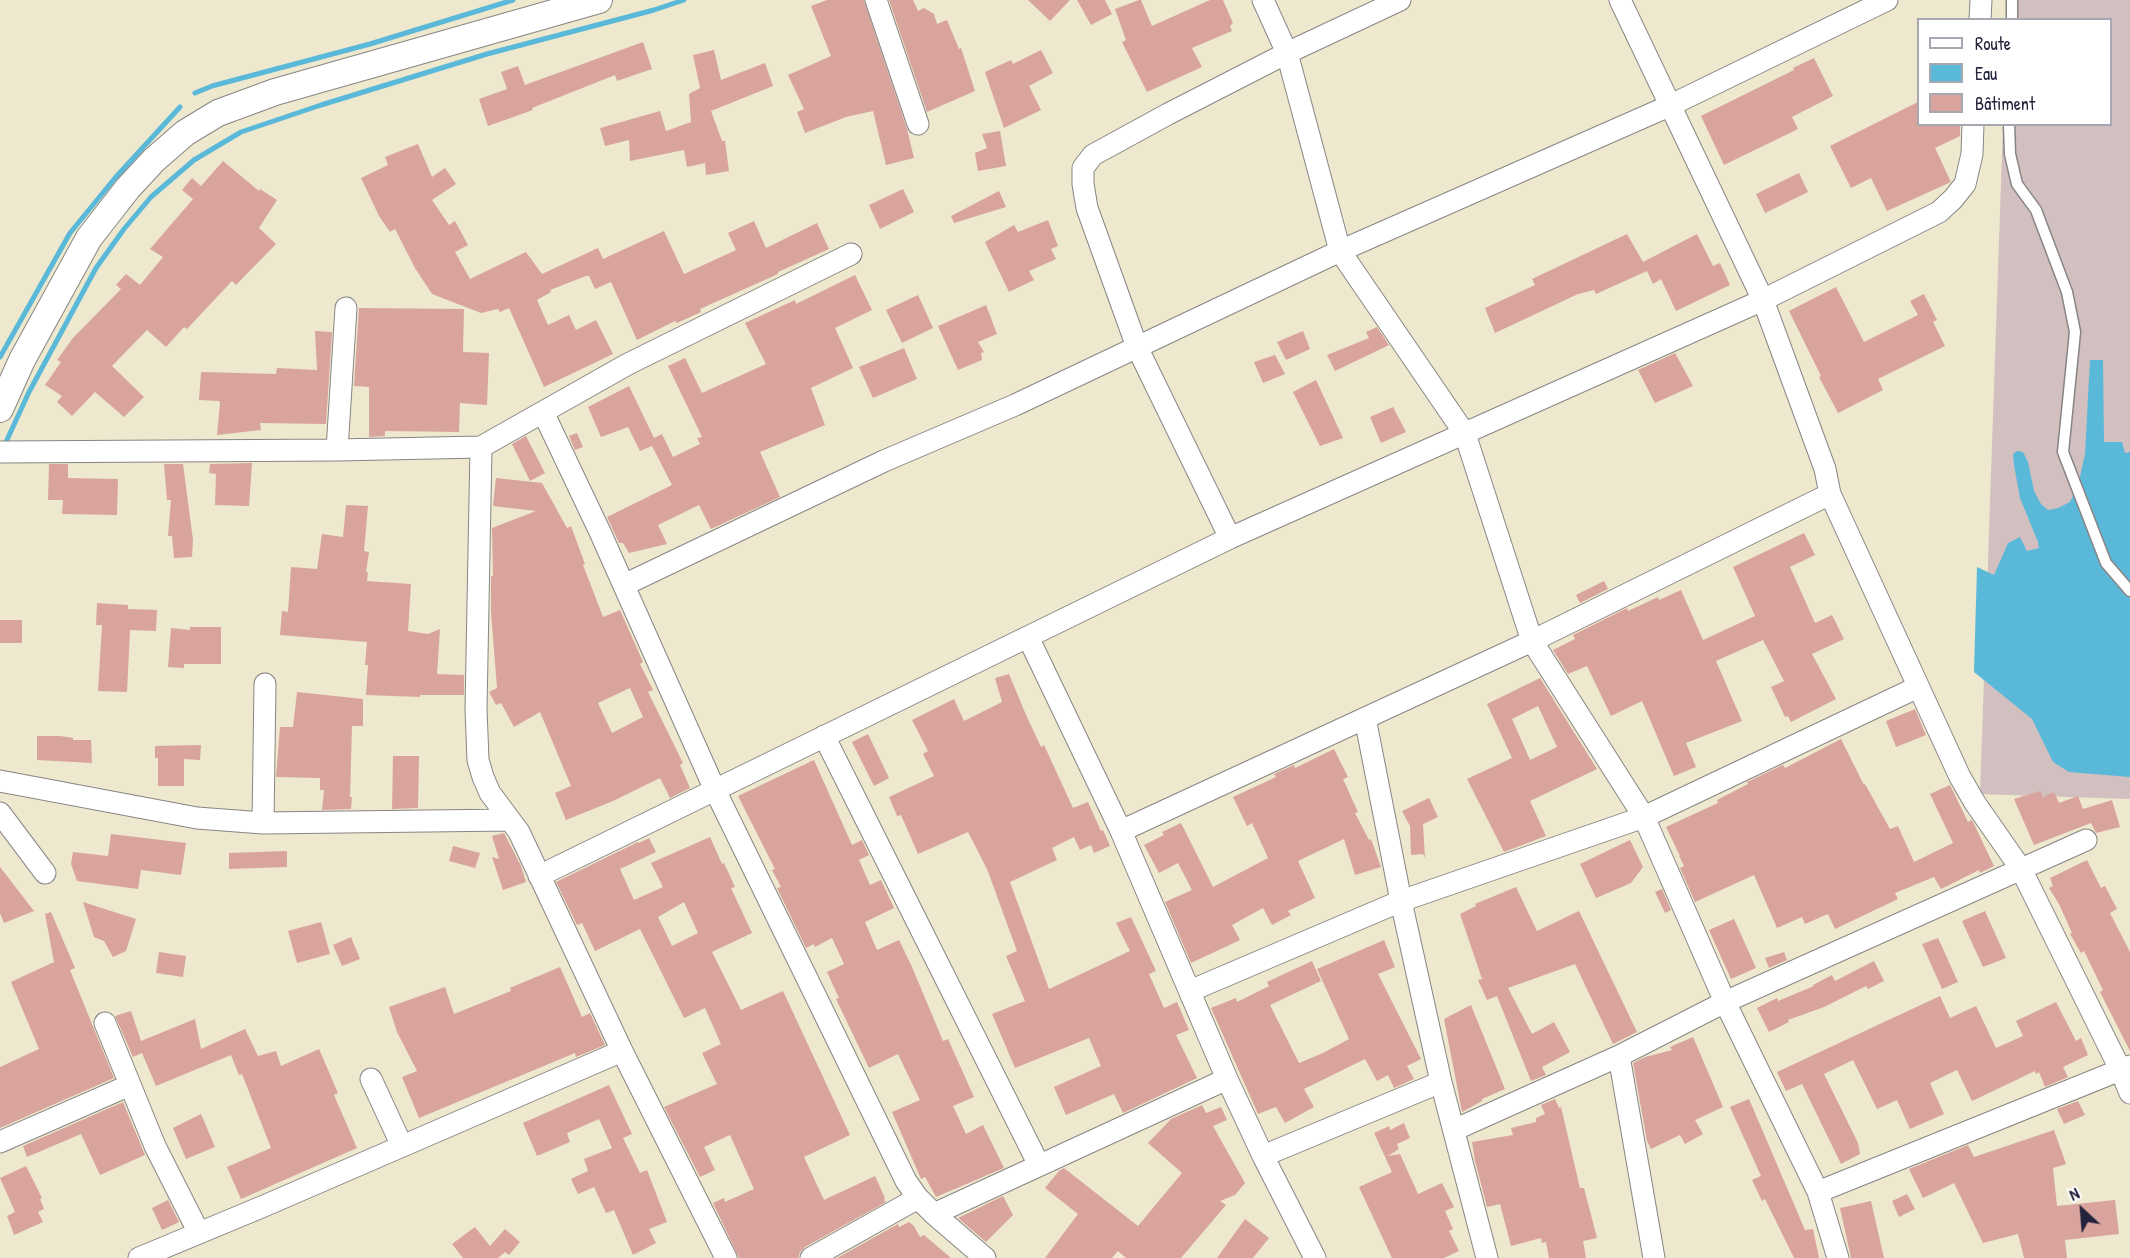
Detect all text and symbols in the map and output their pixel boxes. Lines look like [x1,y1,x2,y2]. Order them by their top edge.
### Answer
legend [1917,18,2112,126]
text: Route [1975,31,2011,56]
text: Eau [1975,61,1997,86]
text: Bâtiment [1975,91,2035,116]
north arrow [2052,1180,2112,1240]
text: N [2065,1182,2083,1206]

